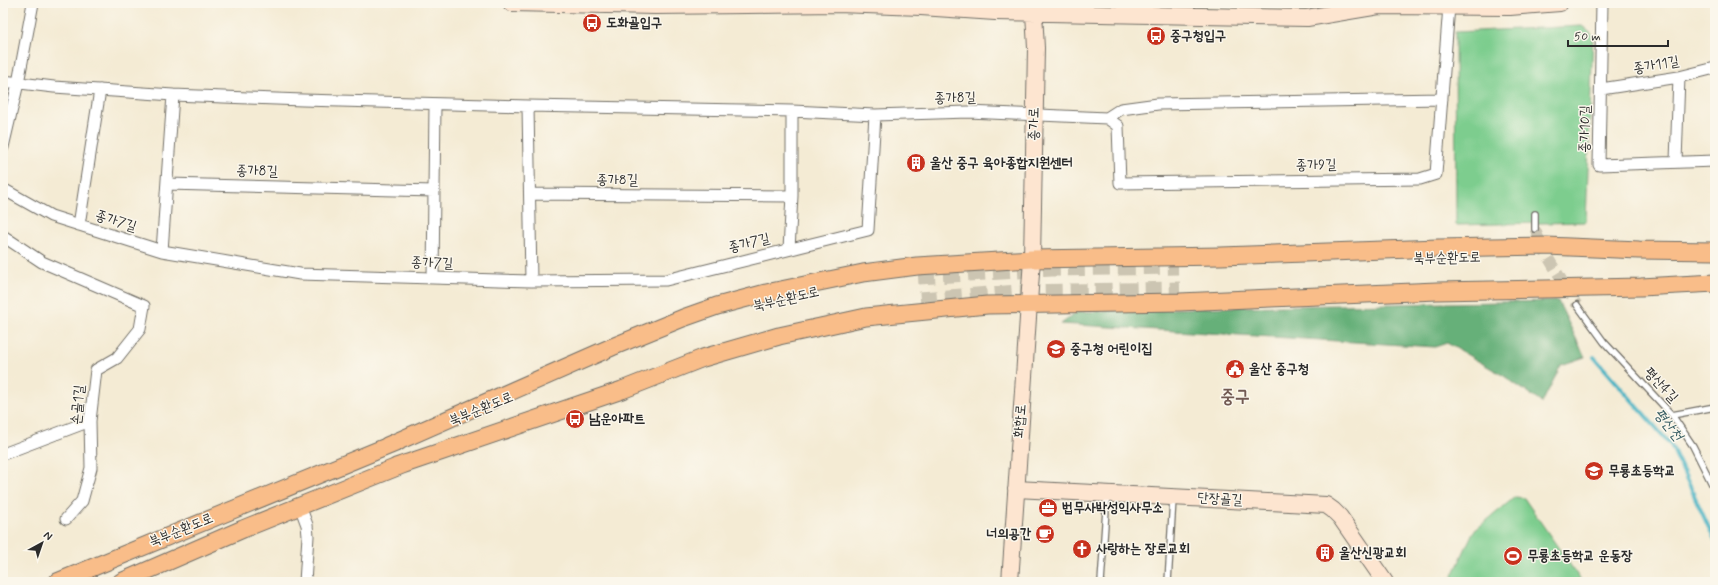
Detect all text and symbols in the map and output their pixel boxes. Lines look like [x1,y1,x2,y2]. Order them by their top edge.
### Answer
bus stop icon: 도화골입구 [581,12,603,34]
place label: 도화골입구 [606,14,662,32]
scale bar [1568,22,1668,48]
bus stop icon: 중구청입구 [1145,25,1167,47]
place label: 중구청입구 [1170,27,1226,45]
text: 50 m [1574,29,1601,45]
street label: 종가11길 [1632,52,1681,78]
street label: 종가8길 [934,89,977,107]
street label: 종가10길 [1576,104,1594,153]
street label: 종가로 [1025,107,1043,141]
building icon: 울산 중구 육아종합지원센터 [905,152,927,174]
place label: 울산 중구 육아종합지원센터 [930,154,1073,172]
street label: 종가9길 [1296,156,1337,174]
street label: 종가8길 [236,162,279,180]
street label: 종가8길 [596,171,639,189]
street label: 종가7길 [93,206,140,236]
street label: 종가7길 [726,229,772,257]
street label: 북부순환도로 [1413,248,1481,268]
street label: 종가7길 [411,253,454,273]
street label: 북부순환도로 [751,283,821,315]
school or university icon: 중구청 어린이집 [1045,338,1067,360]
place label: 중구청 어린이집 [1070,340,1153,358]
public building icon: 울산 중구청 [1224,358,1246,380]
place label: 울산 중구청 [1249,360,1309,378]
street label: 평산4길 [1640,364,1682,407]
street label: 손골1길 [67,384,89,426]
district label: 중구 [1221,385,1249,409]
street label: 북부순환도로 [446,388,516,430]
street label: 화합로 [1010,404,1030,438]
water label: 평산천 [1649,405,1688,447]
bus stop icon: 남운아파트 [564,408,586,430]
place label: 남운아파트 [589,410,645,428]
school or university icon: 무룡초등학교 [1583,460,1605,482]
place label: 무룡초등학교 [1608,462,1676,480]
street label: 단장골길 [1197,489,1244,509]
office icon: 법무사박성익사무소 [1037,497,1059,519]
place label: 법무사박성익사무소 [1062,499,1163,517]
street label: 북부순환도로 [146,509,216,551]
north arrow [22,523,62,563]
cafe icon: 너의공간 [1034,523,1056,545]
place label: 너의공간 [986,525,1032,543]
text: N [40,528,55,544]
church icon: 사랑하는 장로교회 [1071,538,1093,560]
place label: 사랑하는 장로교회 [1096,540,1190,558]
building icon: 울산신광교회 [1314,542,1336,564]
place label: 울산신광교회 [1339,544,1407,562]
sports icon: 무룡초등학교 운동장 [1502,545,1524,567]
place label: 무룡초등학교 운동장 [1527,547,1633,565]

